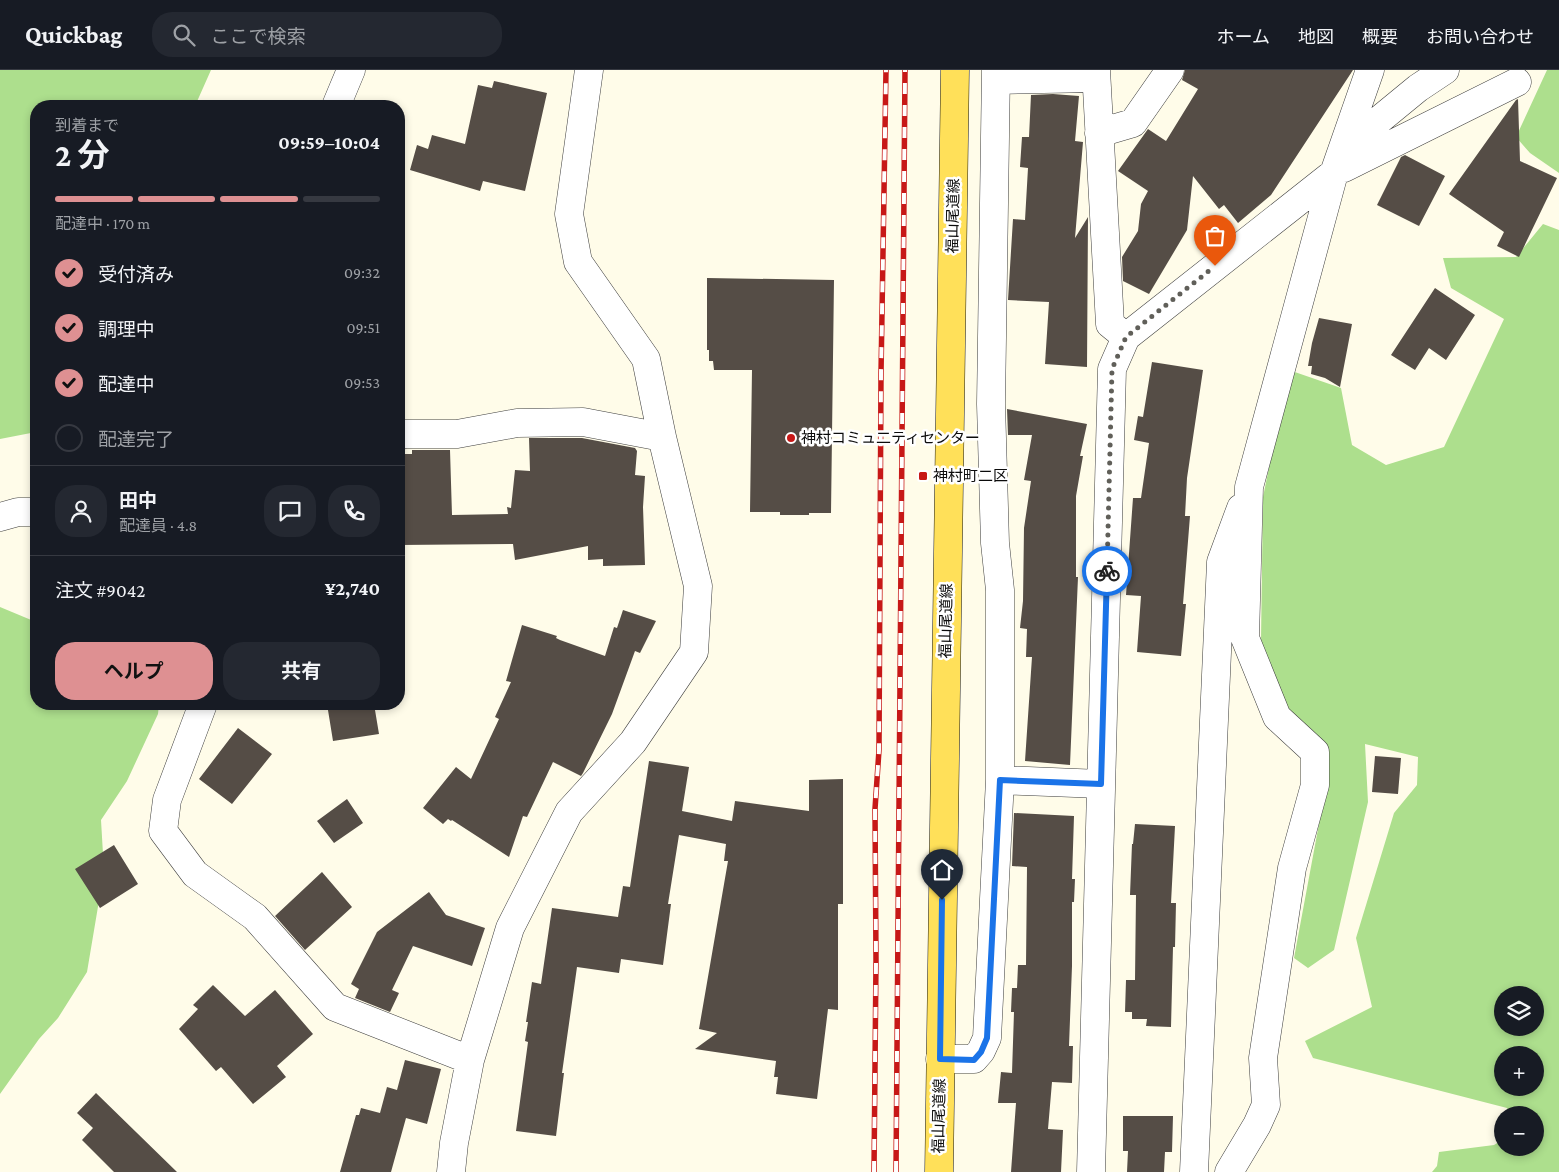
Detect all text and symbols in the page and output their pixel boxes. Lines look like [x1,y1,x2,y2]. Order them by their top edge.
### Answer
search box [152,12,502,57]
text: Quickbag [25,21,122,48]
icon: search [170,21,198,49]
text: ここで検索 [210,26,306,47]
text: ホーム [1217,27,1270,47]
text: 地図 [1298,27,1334,47]
text: 概要 [1362,27,1398,47]
text: お問い合わせ [1426,27,1534,47]
text: 到着まで [55,117,119,134]
text: 09:59–10:04 [278,132,380,153]
text: 2 分 [55,137,109,173]
street label: 福山尾道線 [944,178,962,254]
text: 配達中 · 170 m [55,215,150,232]
pin [1194,215,1236,266]
icon: bag [1201,222,1229,250]
icon: check [55,259,83,287]
text: 受付済み [98,264,174,285]
text: 09:32 [344,264,380,281]
icon: check [55,314,83,342]
text: 調理中 [98,319,155,340]
text: 09:51 [346,319,380,336]
icon: check [55,369,83,397]
text: 配達中 [98,374,155,395]
text: 09:53 [344,374,380,391]
text: 配達完了 [98,429,174,450]
place label: 神村コミュ二ティセンター [801,429,980,446]
marker: 神村コミュ二ティセンター [785,432,797,444]
place label: 神村町二区 [933,467,1008,484]
marker: 神村町二区 [917,470,929,482]
button: person [55,485,107,537]
button: chat [264,485,316,537]
button: phone [328,485,380,537]
text: 田中 [119,490,157,511]
text: 配達員 · 4.8 [119,517,197,534]
courier [1082,546,1132,596]
icon: bike [1093,557,1121,585]
text: ¥2,740 [325,578,380,599]
text: 注文 #9042 [55,580,145,601]
street label: 福山尾道線 [937,583,955,659]
button: ヘルプ [55,642,213,700]
button: 共有 [223,642,380,700]
pin [921,849,963,900]
icon: home [928,856,956,884]
map controls [1494,986,1544,1156]
button: layers [1494,986,1544,1036]
button: + [1494,1046,1544,1096]
street label: 福山尾道線 [930,1078,948,1154]
button: − [1494,1106,1544,1156]

